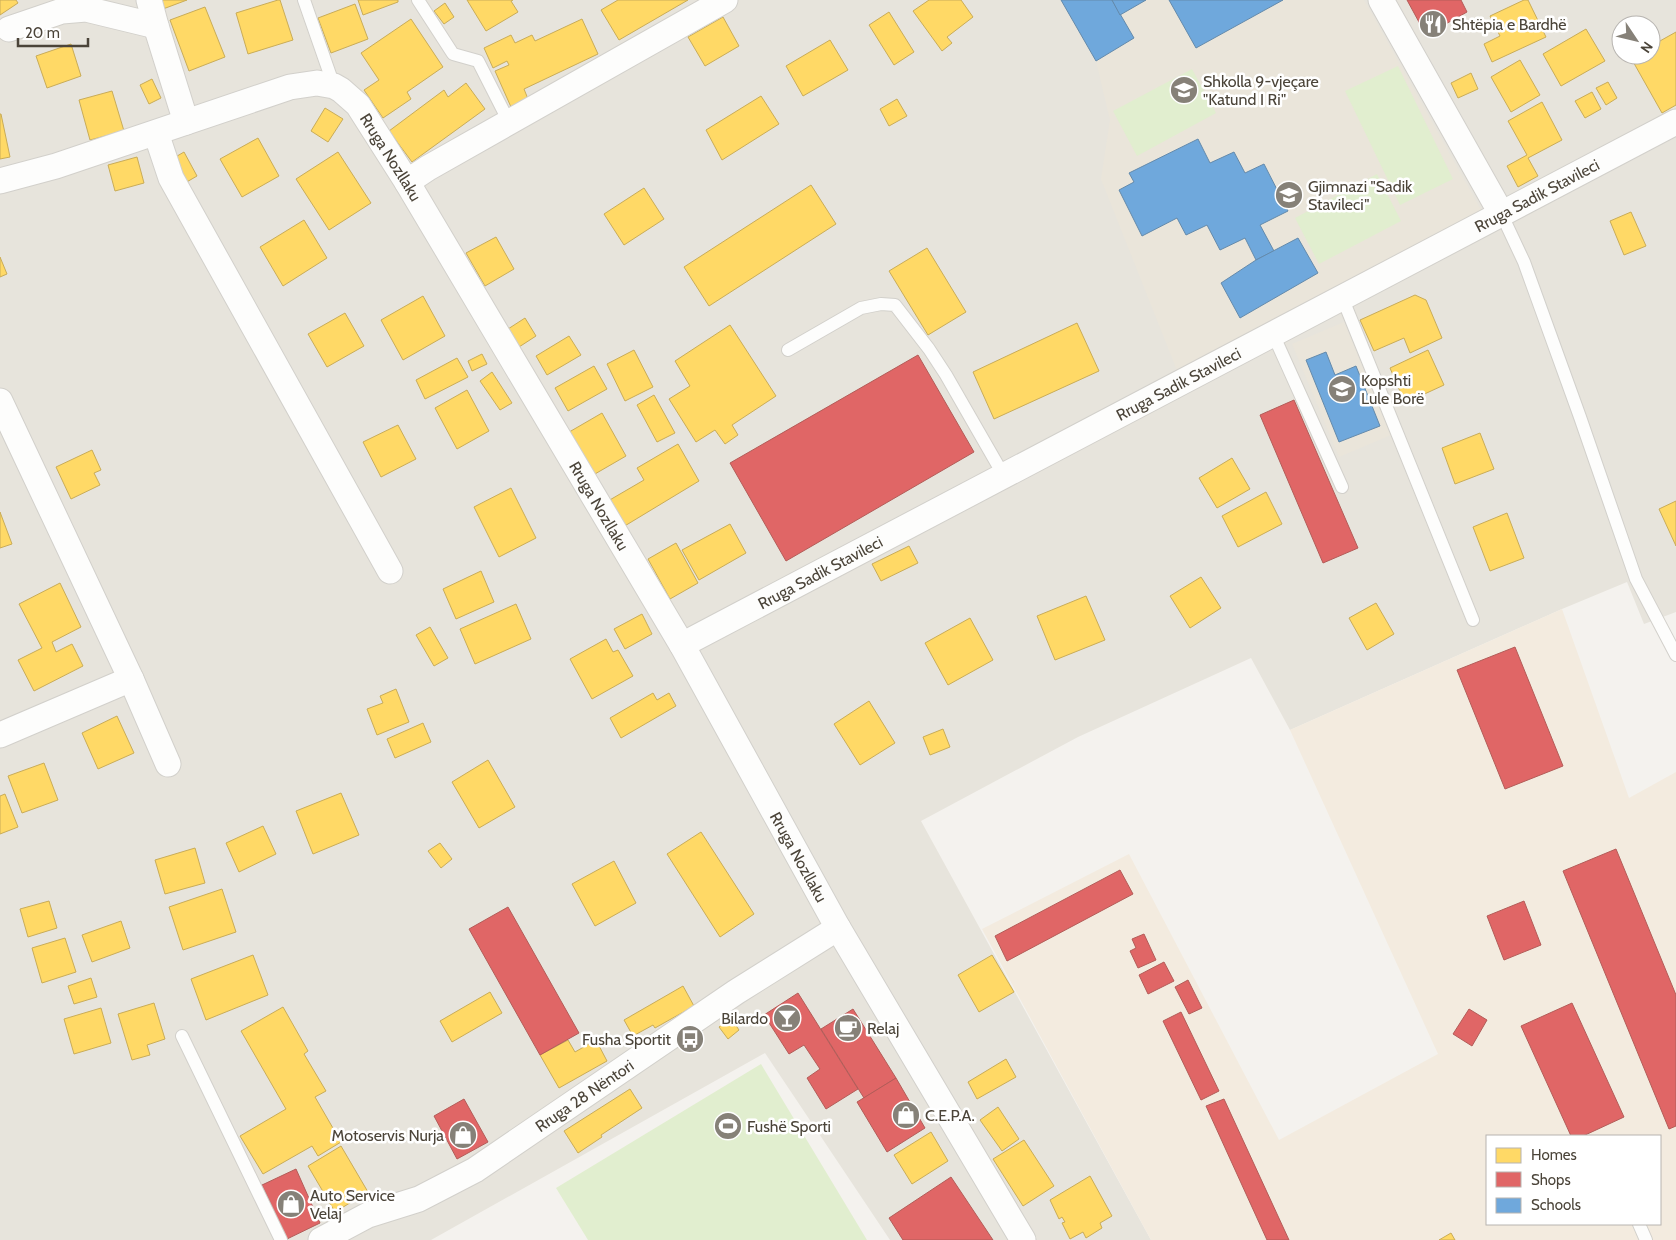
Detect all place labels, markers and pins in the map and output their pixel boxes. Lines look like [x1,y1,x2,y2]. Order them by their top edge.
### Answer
restaurant icon: Shtëpia e Bardhë [1418,9,1448,39]
place label: Shtëpia e Bardhë [1452,15,1567,34]
place label: Shkolla 9-vjeçare "Katund I Ri" [1203,72,1319,109]
school or university icon: Shkolla 9-vjeçare "Katund I Ri" [1169,75,1199,105]
place label: Gjimnazi "Sadik Stavileci" [1308,177,1413,214]
school or university icon: Gjimnazi "Sadik Stavileci" [1274,180,1304,210]
place label: Kopshti Lule Borë [1361,371,1424,408]
school or university icon: Kopshti Lule Borë [1327,374,1357,404]
bar icon: Bilardo [772,1003,802,1033]
place label: Bilardo [721,1009,768,1028]
cafe icon: Relaj [833,1013,863,1043]
place label: Relaj [867,1019,899,1038]
bus stop icon: Fusha Sportit [675,1024,705,1054]
place label: Fusha Sportit [582,1030,672,1049]
shop icon: C.E.P.A. [891,1100,921,1130]
place label: C.E.P.A. [925,1106,975,1125]
sports icon: Fushë Sporti [713,1111,743,1141]
place label: Fushë Sporti [747,1117,831,1136]
shop icon: Motoservis Nurja [448,1120,478,1150]
place label: Motoservis Nurja [331,1126,444,1145]
place label: Auto Service Velaj [310,1186,395,1223]
shop icon: Auto Service Velaj [276,1189,306,1219]

